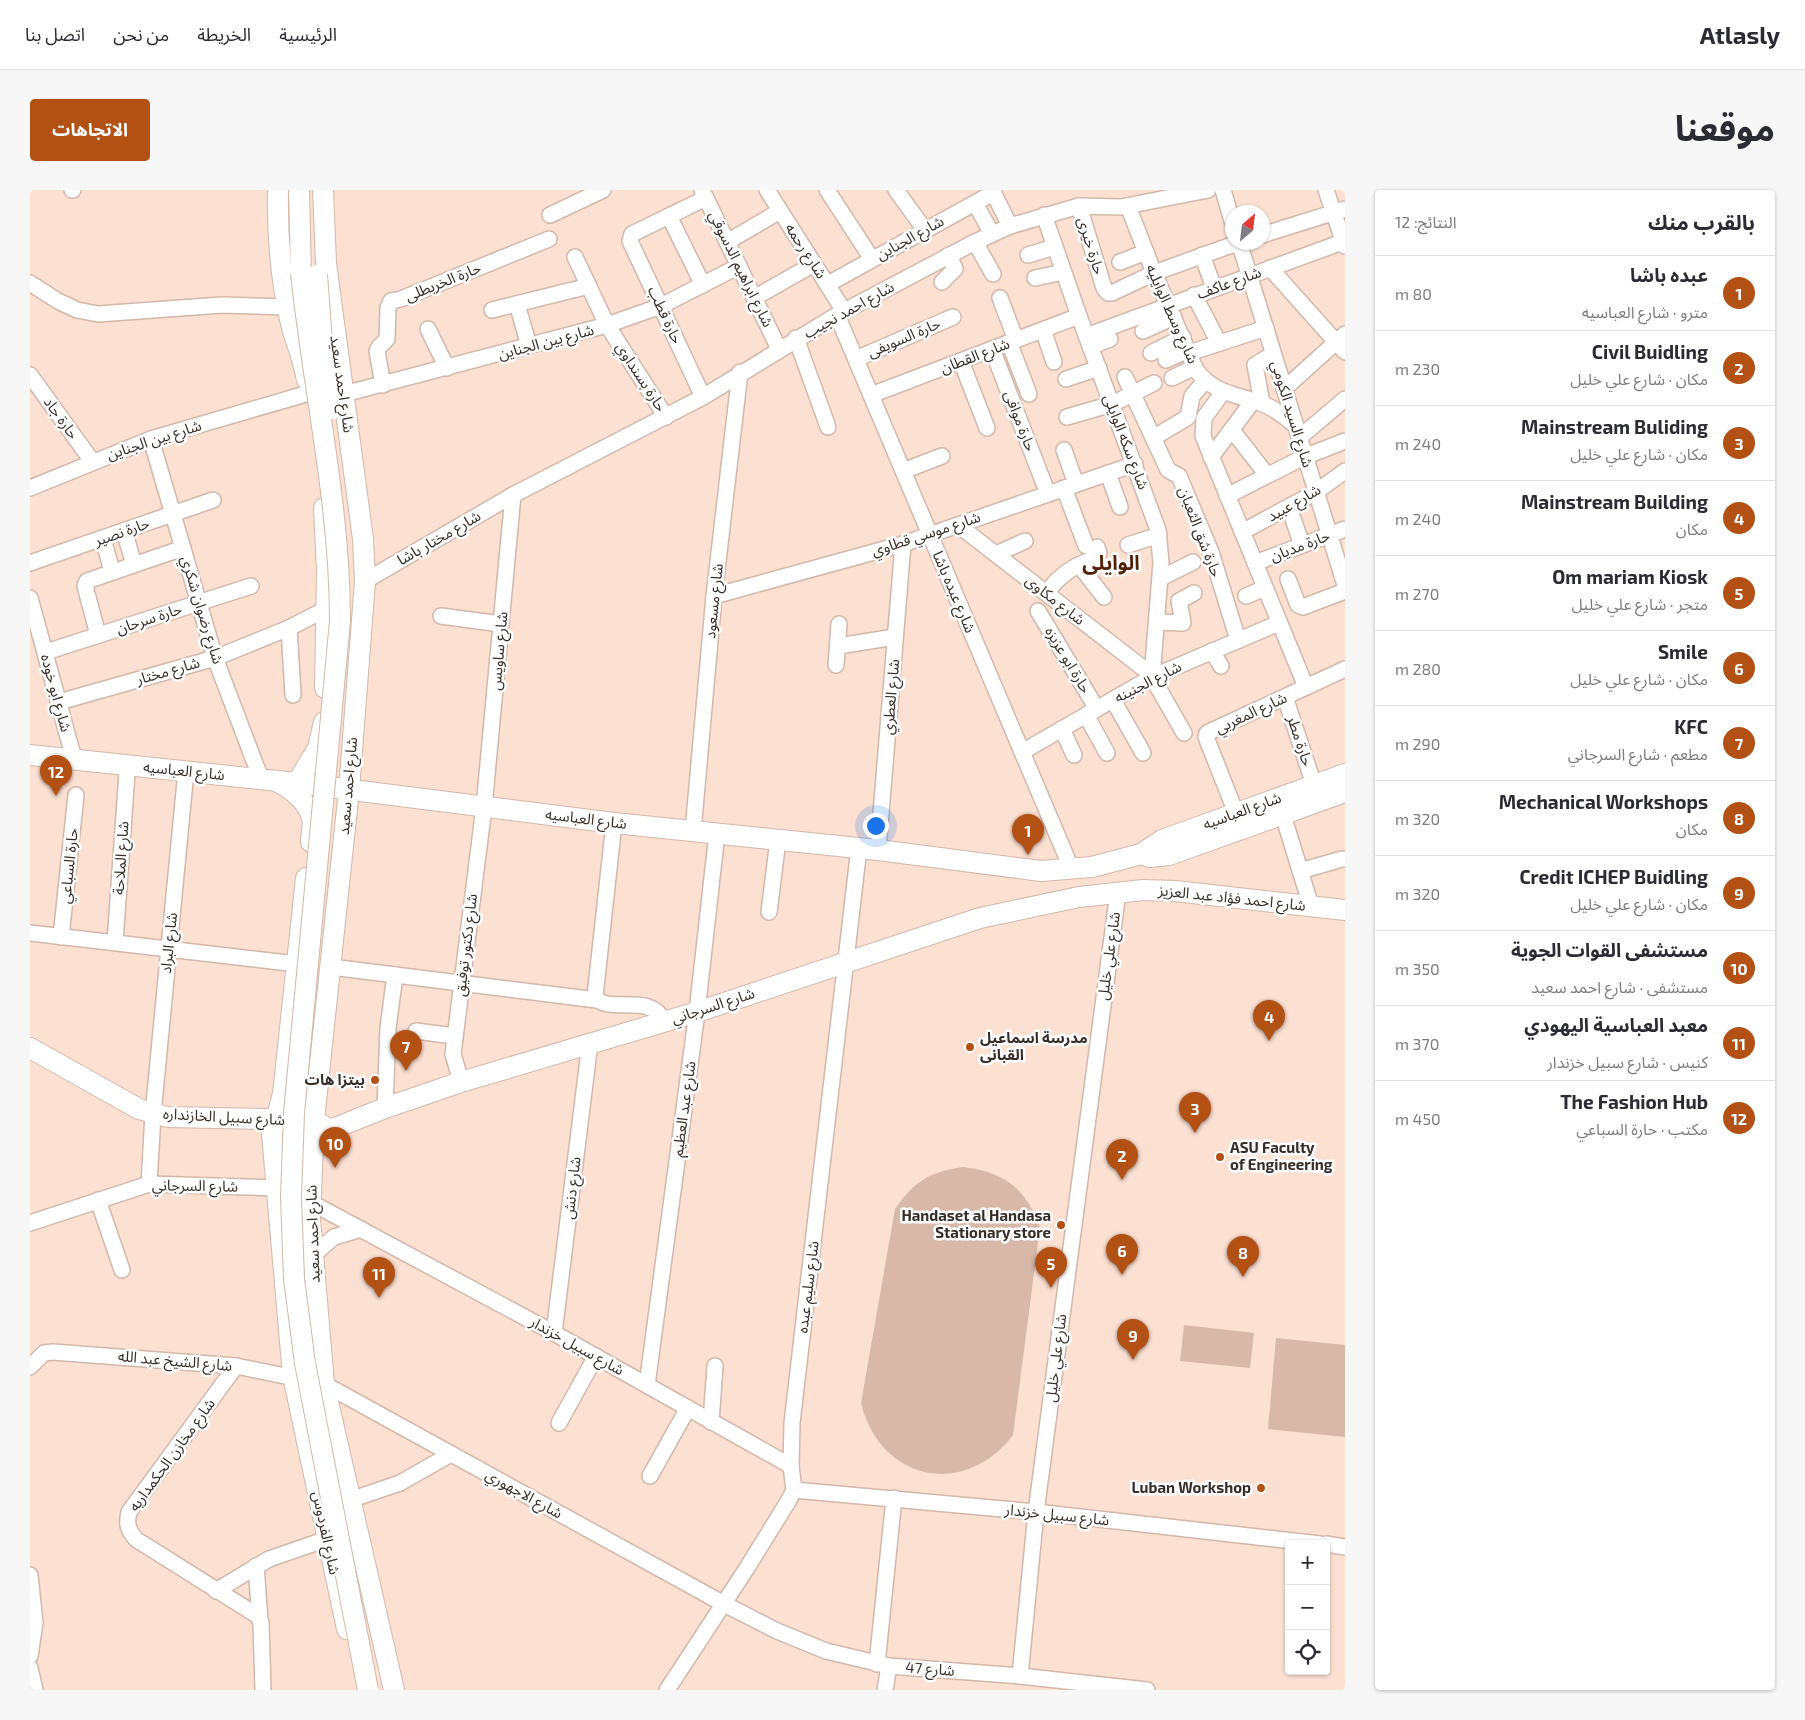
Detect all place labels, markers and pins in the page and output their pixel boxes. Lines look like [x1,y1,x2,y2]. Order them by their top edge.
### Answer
pin: 12 [40,755,72,796]
pin: 1 [1012,814,1044,855]
pin: 4 [1253,1000,1285,1041]
place label: مدرسة اسماعيل القبانى [980,1028,1088,1064]
pin: 7 [390,1030,422,1071]
marker: مدرسة اسماعيل القبانى [964,1041,976,1053]
place label: بيتزا هات [305,1070,365,1089]
marker: بيتزا هات [369,1074,381,1086]
pin: 3 [1179,1092,1211,1133]
pin: 10 [319,1127,351,1168]
place label: ASU Faculty of Engineering [1230,1138,1333,1173]
pin: 2 [1106,1139,1138,1180]
marker: ASU Faculty of Engineering [1214,1151,1226,1163]
place label: Handaset al Handasa Stationary store [901,1206,1051,1242]
marker: Handaset al Handasa Stationary store [1055,1219,1067,1231]
pin: 6 [1106,1234,1138,1275]
pin: 8 [1227,1236,1259,1277]
pin: 5 [1035,1247,1067,1288]
pin: 11 [363,1257,395,1298]
pin: 9 [1117,1319,1149,1360]
place label: Luban Workshop [1132,1478,1251,1496]
marker: Luban Workshop [1255,1482,1267,1494]

